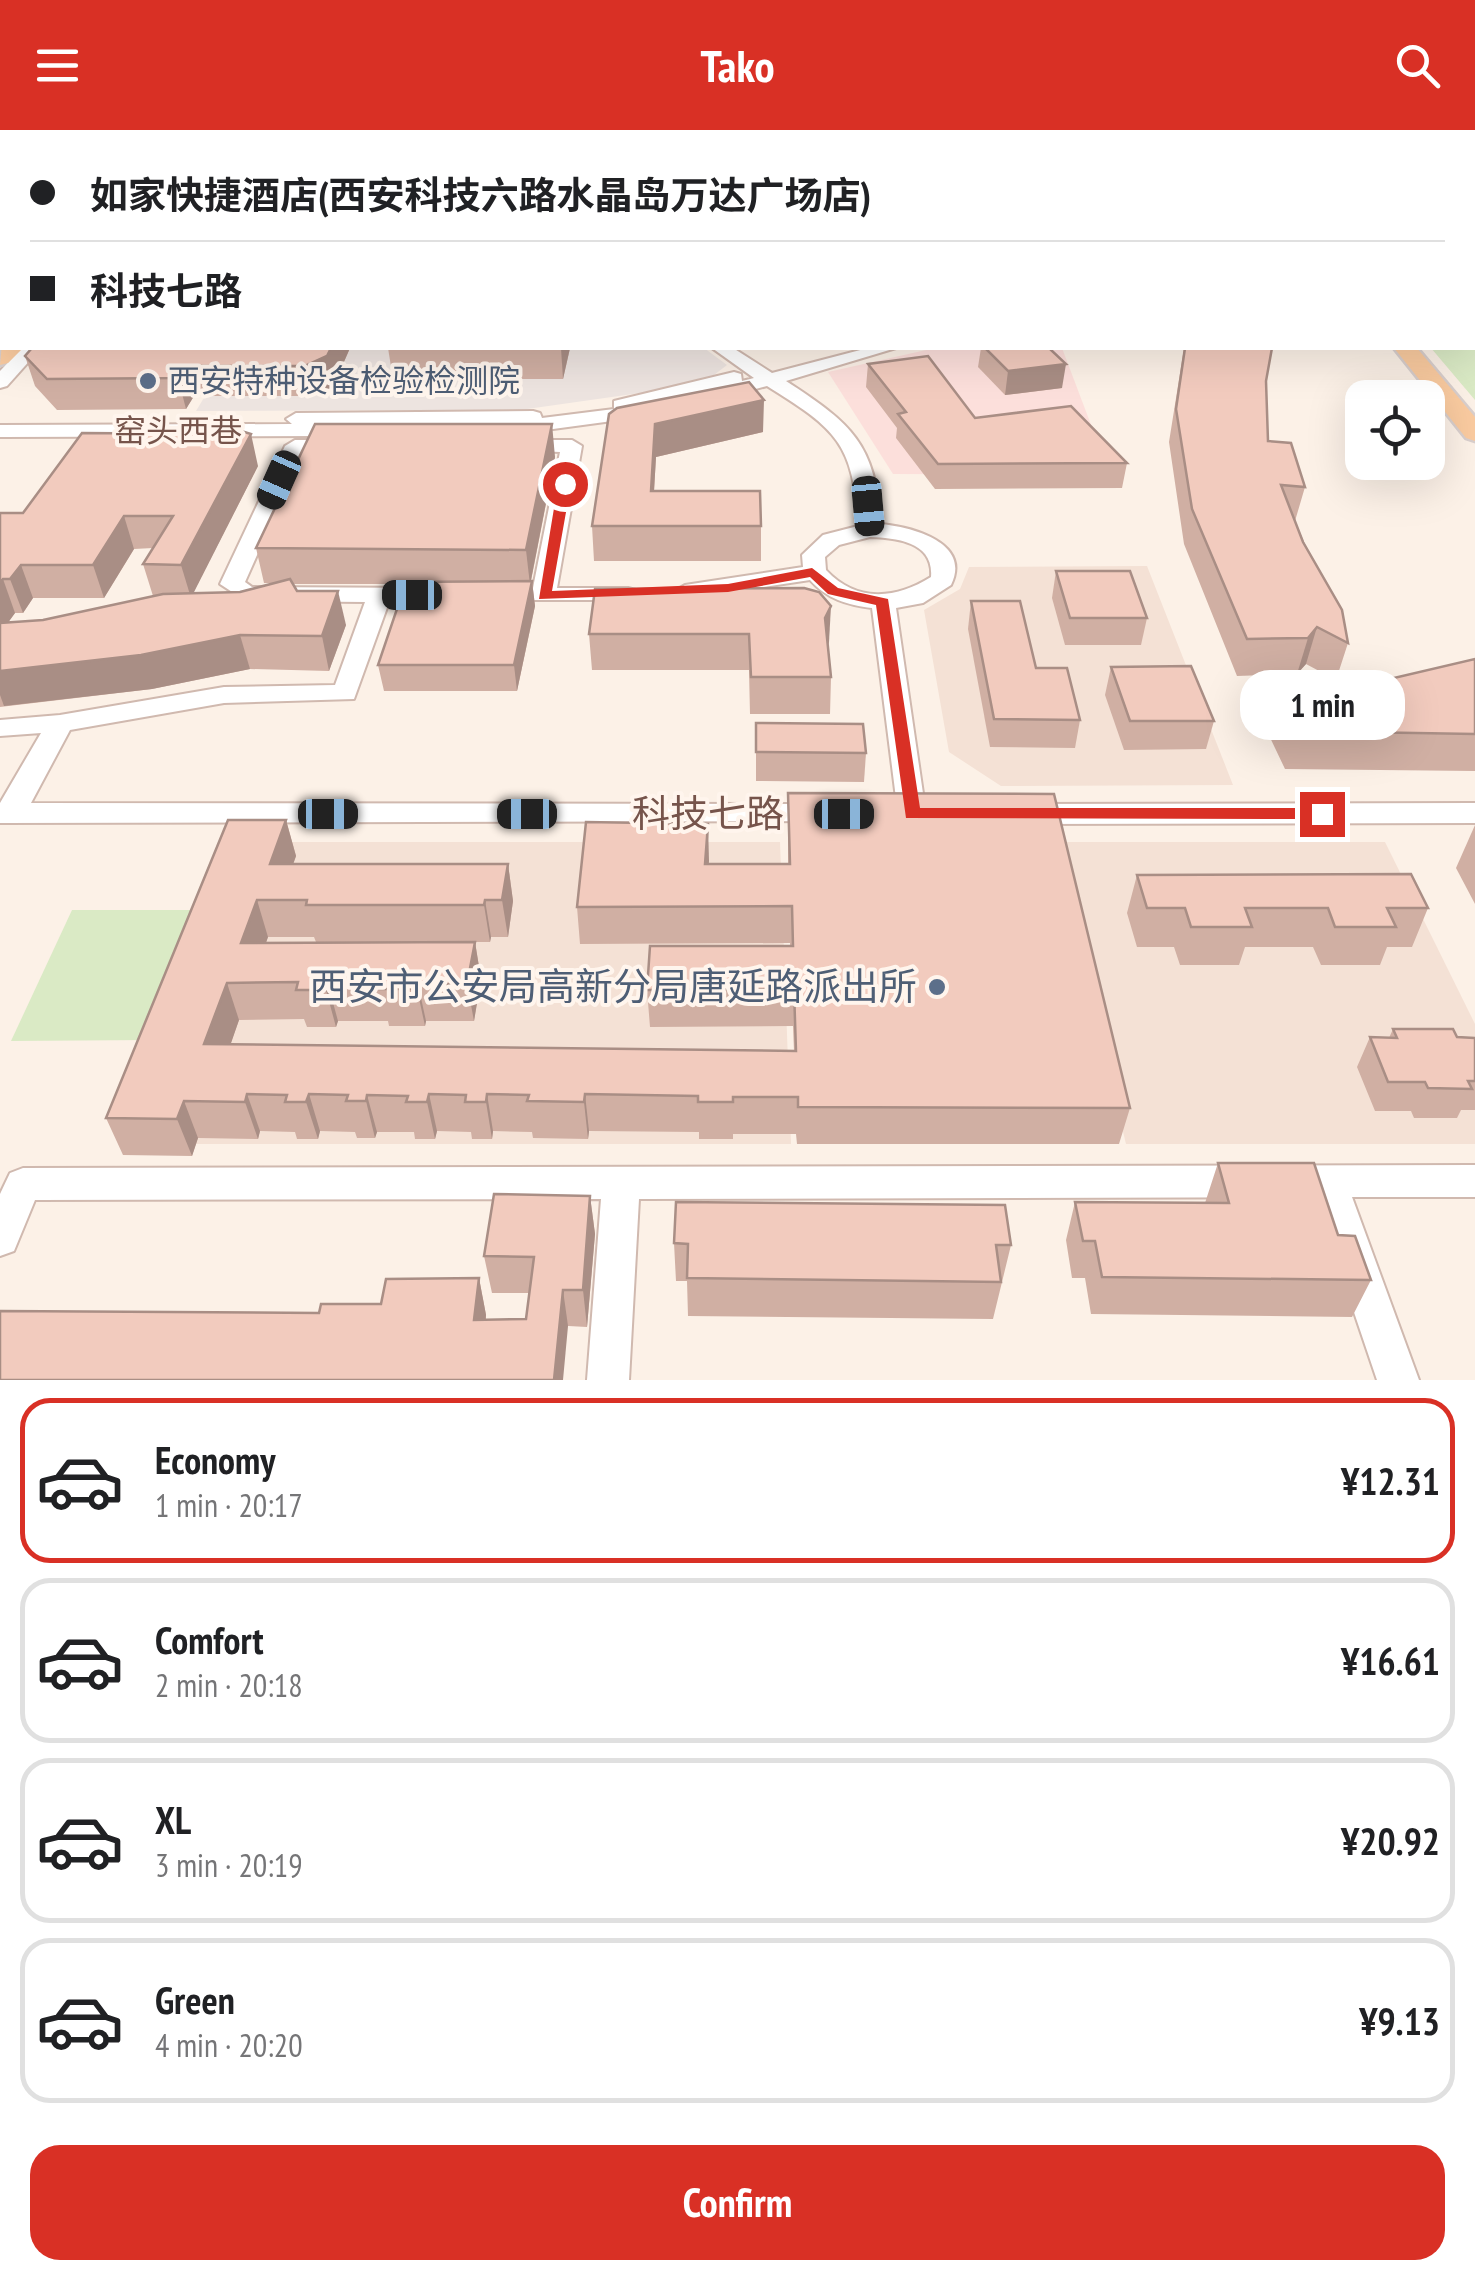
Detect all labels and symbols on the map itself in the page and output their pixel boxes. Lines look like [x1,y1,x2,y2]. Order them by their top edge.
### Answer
place label: 西安特种设备检验检测院 [168,359,520,401]
marker: 西安特种设备检验检测院 [137,370,159,392]
street label: 窑头西巷 [114,409,242,451]
car [253,446,305,514]
route start [543,462,588,507]
car [850,475,886,537]
car [382,580,442,610]
callout: 1 min [1240,669,1404,739]
street label: 科技七路 [632,788,784,837]
route end [1300,792,1345,837]
car [298,799,358,829]
car [497,799,557,829]
car [814,799,874,829]
place label: 西安市公安局高新分局唐延路派出所 [309,961,917,1010]
marker: 西安市公安局高新分局唐延路派出所 [926,976,948,998]

